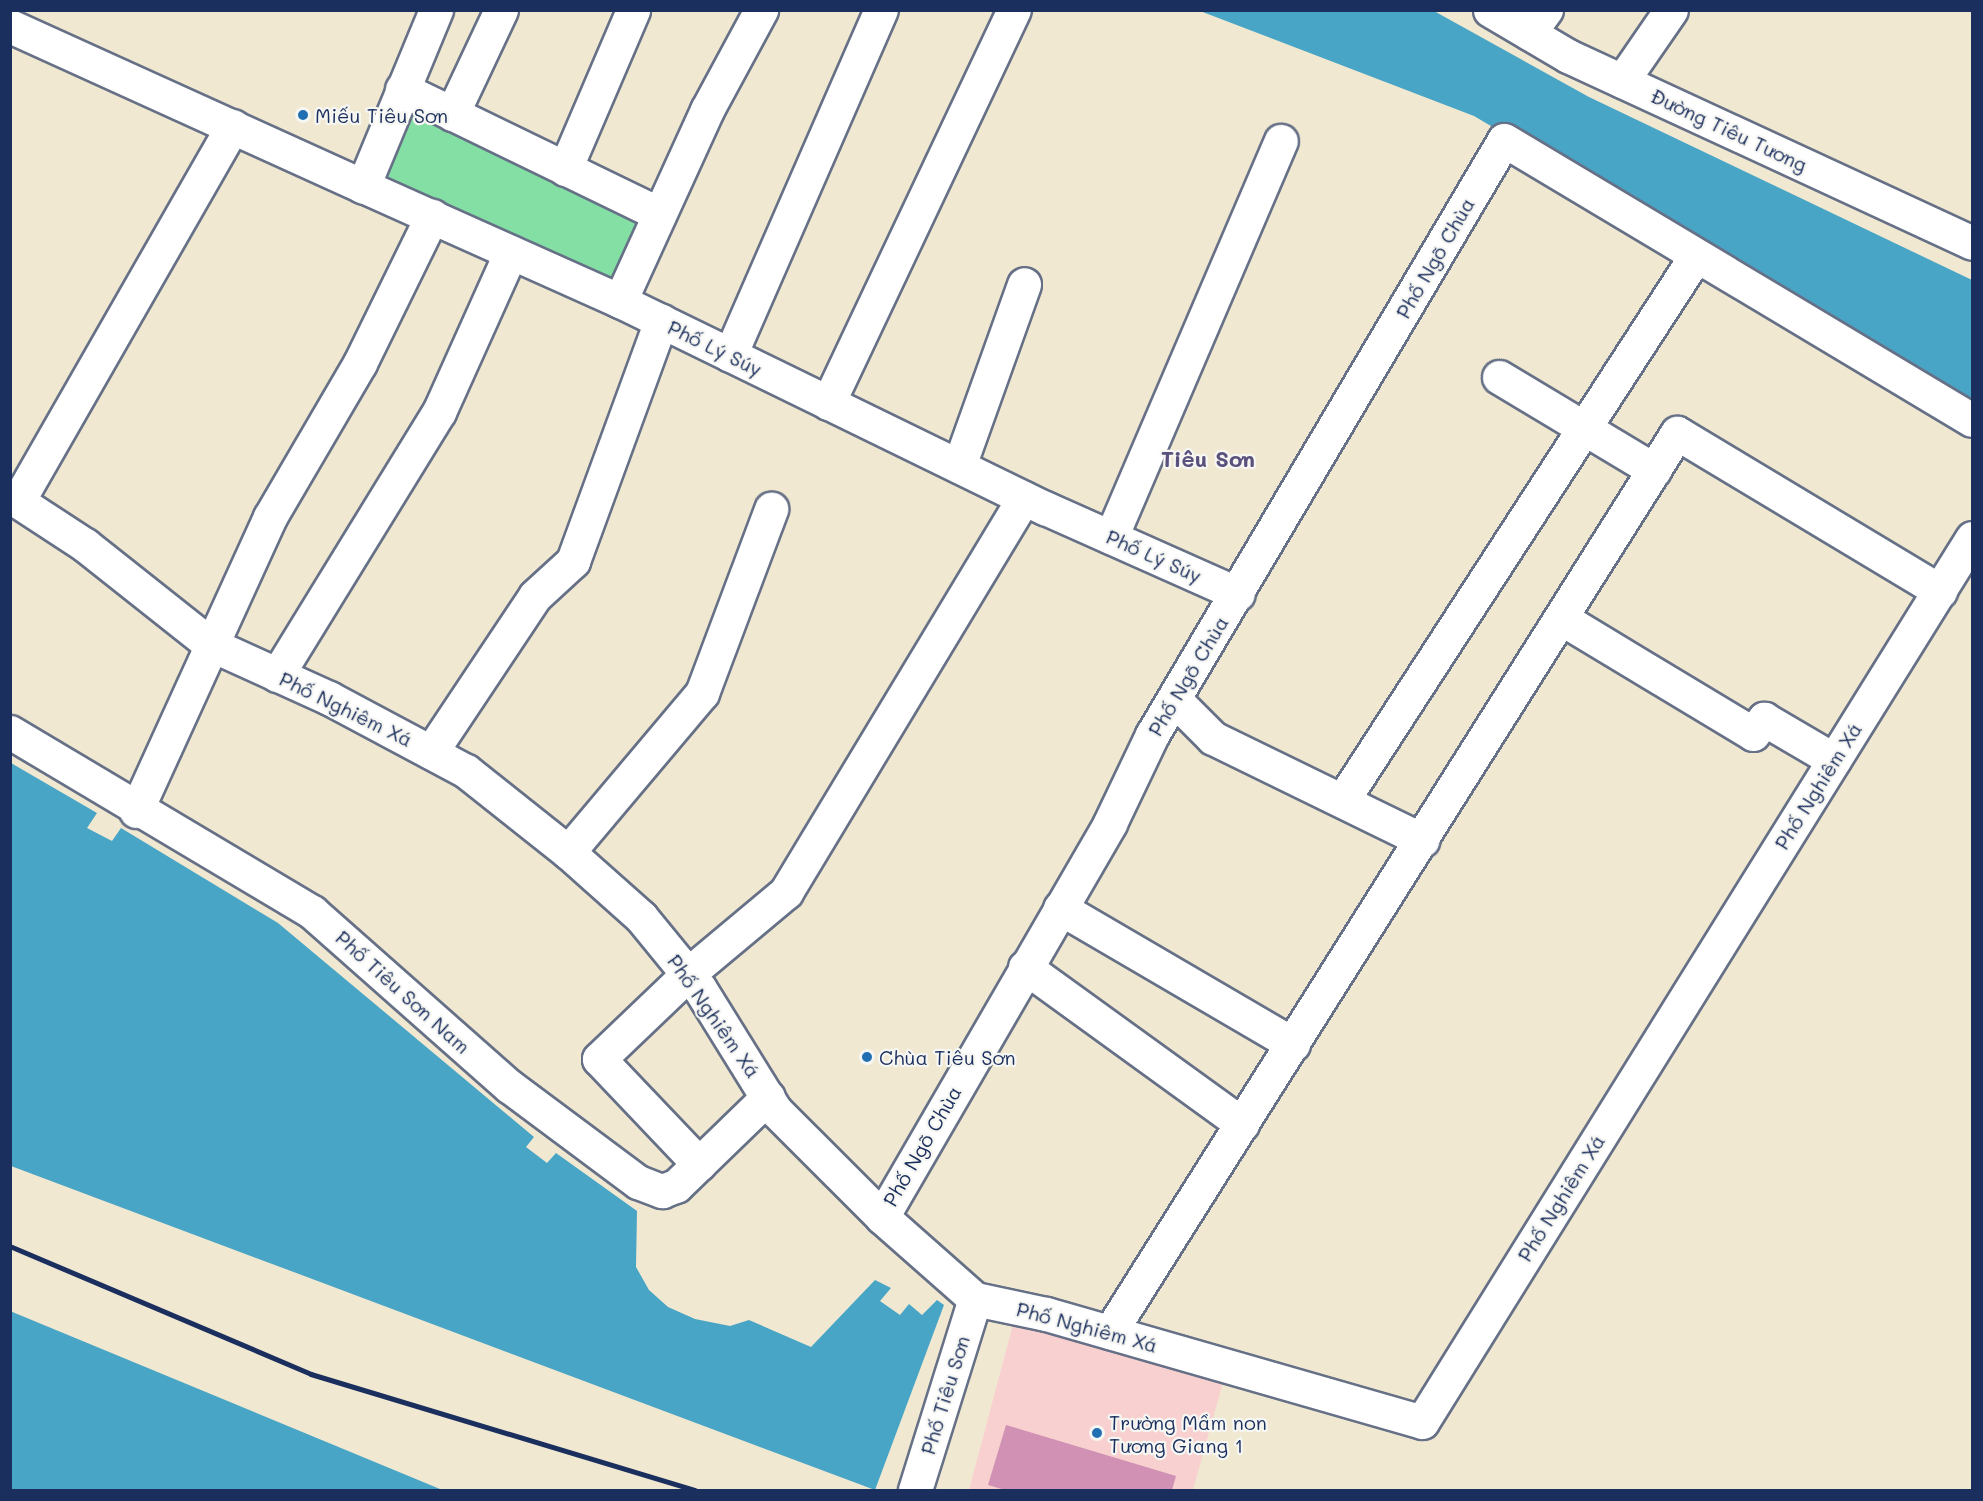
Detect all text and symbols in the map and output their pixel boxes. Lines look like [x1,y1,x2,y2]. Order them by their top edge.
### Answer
street label: Đường Tiêu Tương [1647,83,1811,177]
place label: Miếu Tiêu Sơn [315,103,448,127]
marker: Miếu Tiêu Sơn [296,108,310,122]
street label: Phố Ngõ Chùa [1391,193,1479,323]
street label: Phố Lý Súy [664,315,766,381]
district label: Tiêu Sơn [1161,446,1255,472]
street label: Phố Lý Súy [1103,524,1205,588]
street label: Phố Ngõ Chùa [1143,612,1233,740]
street label: Phố Nghiêm Xá [276,666,416,752]
street label: Phố Nghiêm Xá [1769,718,1867,854]
street label: Phố Tiêu Sơn Nam [331,925,475,1059]
street label: Phố Nghiêm Xá [663,950,765,1082]
place label: Chùa Tiêu Sơn [879,1045,1016,1069]
marker: Chùa Tiêu Sơn [860,1050,874,1064]
street label: Phố Ngõ Chùa [878,1081,966,1211]
street label: Phố Nghiêm Xá [1512,1130,1610,1266]
street label: Phố Nghiêm Xá [1014,1297,1160,1357]
street label: Phố Tiêu Sơn [916,1333,974,1457]
place label: Trường Mầm non Tương Giang 1 [1109,1410,1267,1457]
marker: Trường Mầm non Tương Giang 1 [1090,1426,1104,1440]

